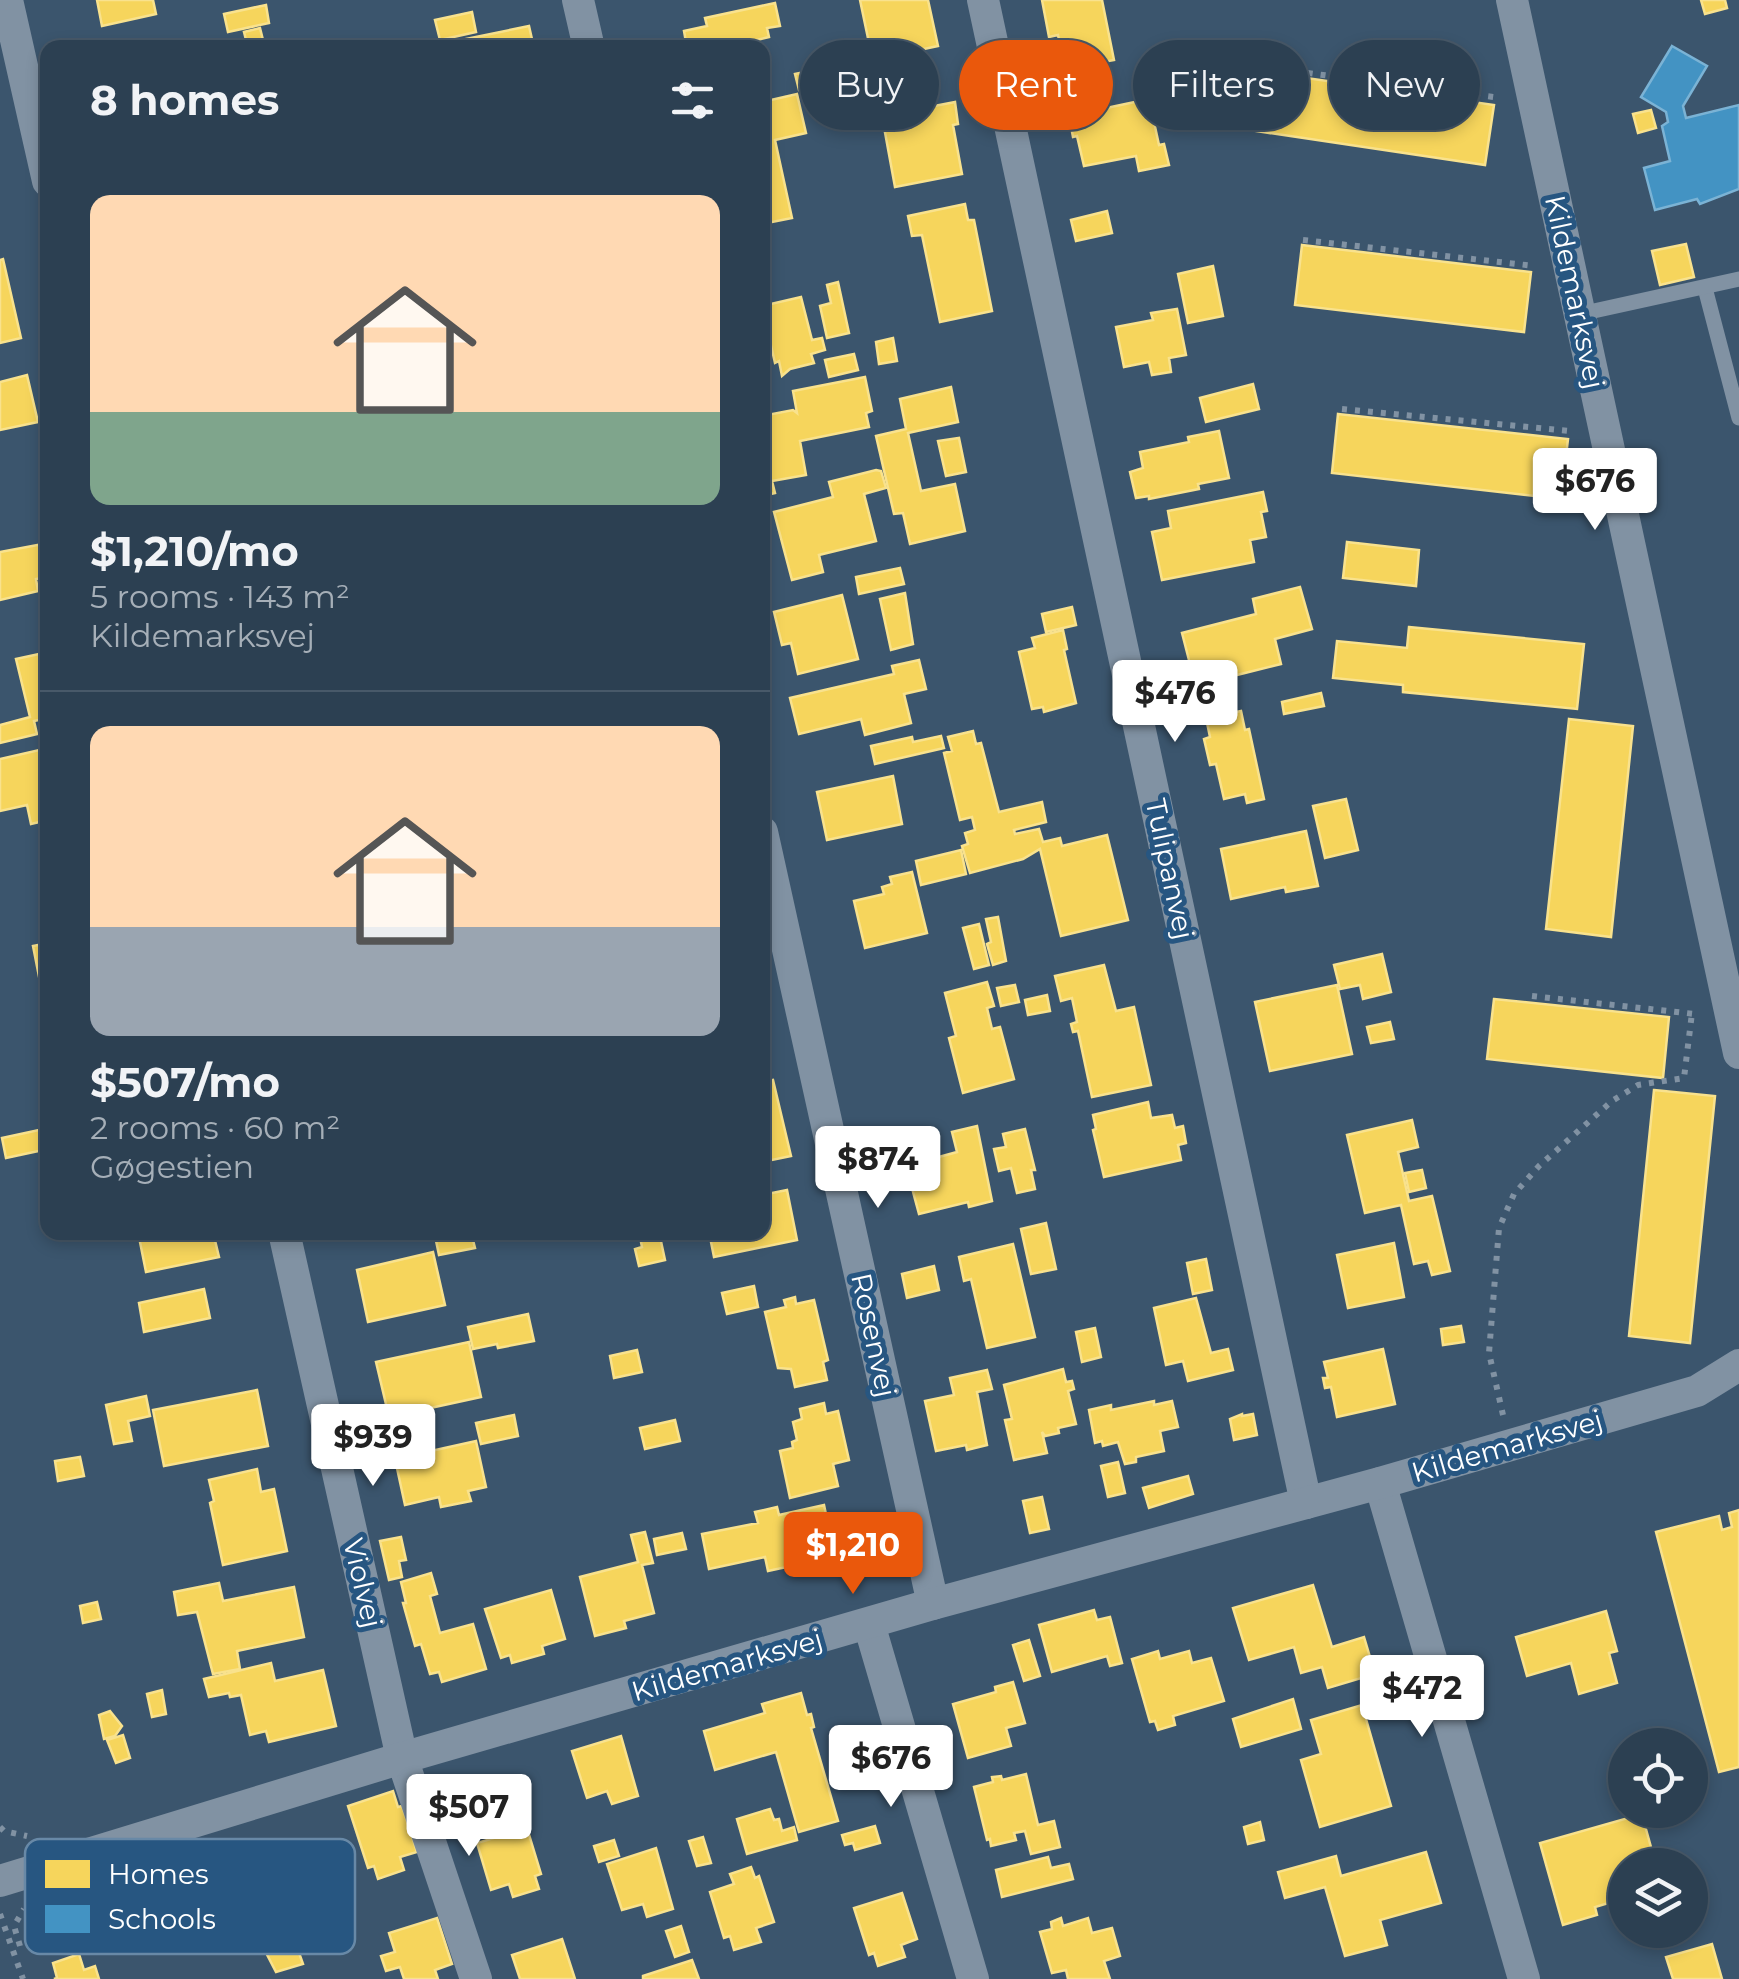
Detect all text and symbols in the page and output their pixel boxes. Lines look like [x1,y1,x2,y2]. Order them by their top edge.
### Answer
chip: Buy [800,40,939,130]
chip: Rent [959,40,1113,130]
chip: Filters [1133,40,1309,130]
chip: New [1329,40,1480,130]
icon: filters [665,73,720,128]
text: 8 homes [90,74,279,126]
street label: Kildemarksvej [1538,192,1612,392]
icon: home [315,260,495,440]
pin: $676 [1536,448,1654,533]
text: $676 [1555,461,1635,500]
text: $1,210/mo [90,525,299,577]
text: 5 rooms · 143 m² [90,577,350,616]
text: Kildemarksvej [90,616,315,655]
pin: $476 [1116,660,1234,745]
text: $476 [1134,673,1216,712]
icon: home [315,791,495,971]
street label: Tulipanvej [1139,796,1201,942]
text: $507/mo [90,1056,280,1108]
text: 2 rooms · 60 m² [90,1108,340,1147]
pin: $874 [819,1126,937,1211]
text: $874 [837,1139,919,1178]
text: Gøgestien [90,1147,254,1186]
street label: Rosenvej [844,1270,904,1400]
street label: Kildemarksvej [1408,1403,1606,1489]
pin: $939 [314,1404,432,1489]
text: $939 [333,1417,413,1456]
pin: $1,210 [772,1512,934,1597]
text: $1,210 [806,1525,900,1564]
street label: Violvej [336,1535,390,1631]
street label: Kildemarksvej [628,1622,826,1708]
pin: $472 [1363,1655,1481,1740]
text: $472 [1382,1668,1462,1707]
pin: $676 [832,1725,950,1810]
map controls [1608,1728,1708,1948]
button: locate [1608,1728,1708,1828]
text: $676 [851,1738,931,1777]
pin: $507 [410,1774,528,1859]
text: $507 [429,1787,509,1826]
legend [25,1839,355,1954]
button: layers [1608,1848,1708,1948]
text: Homes [108,1857,209,1891]
text: Schools [108,1902,216,1936]

